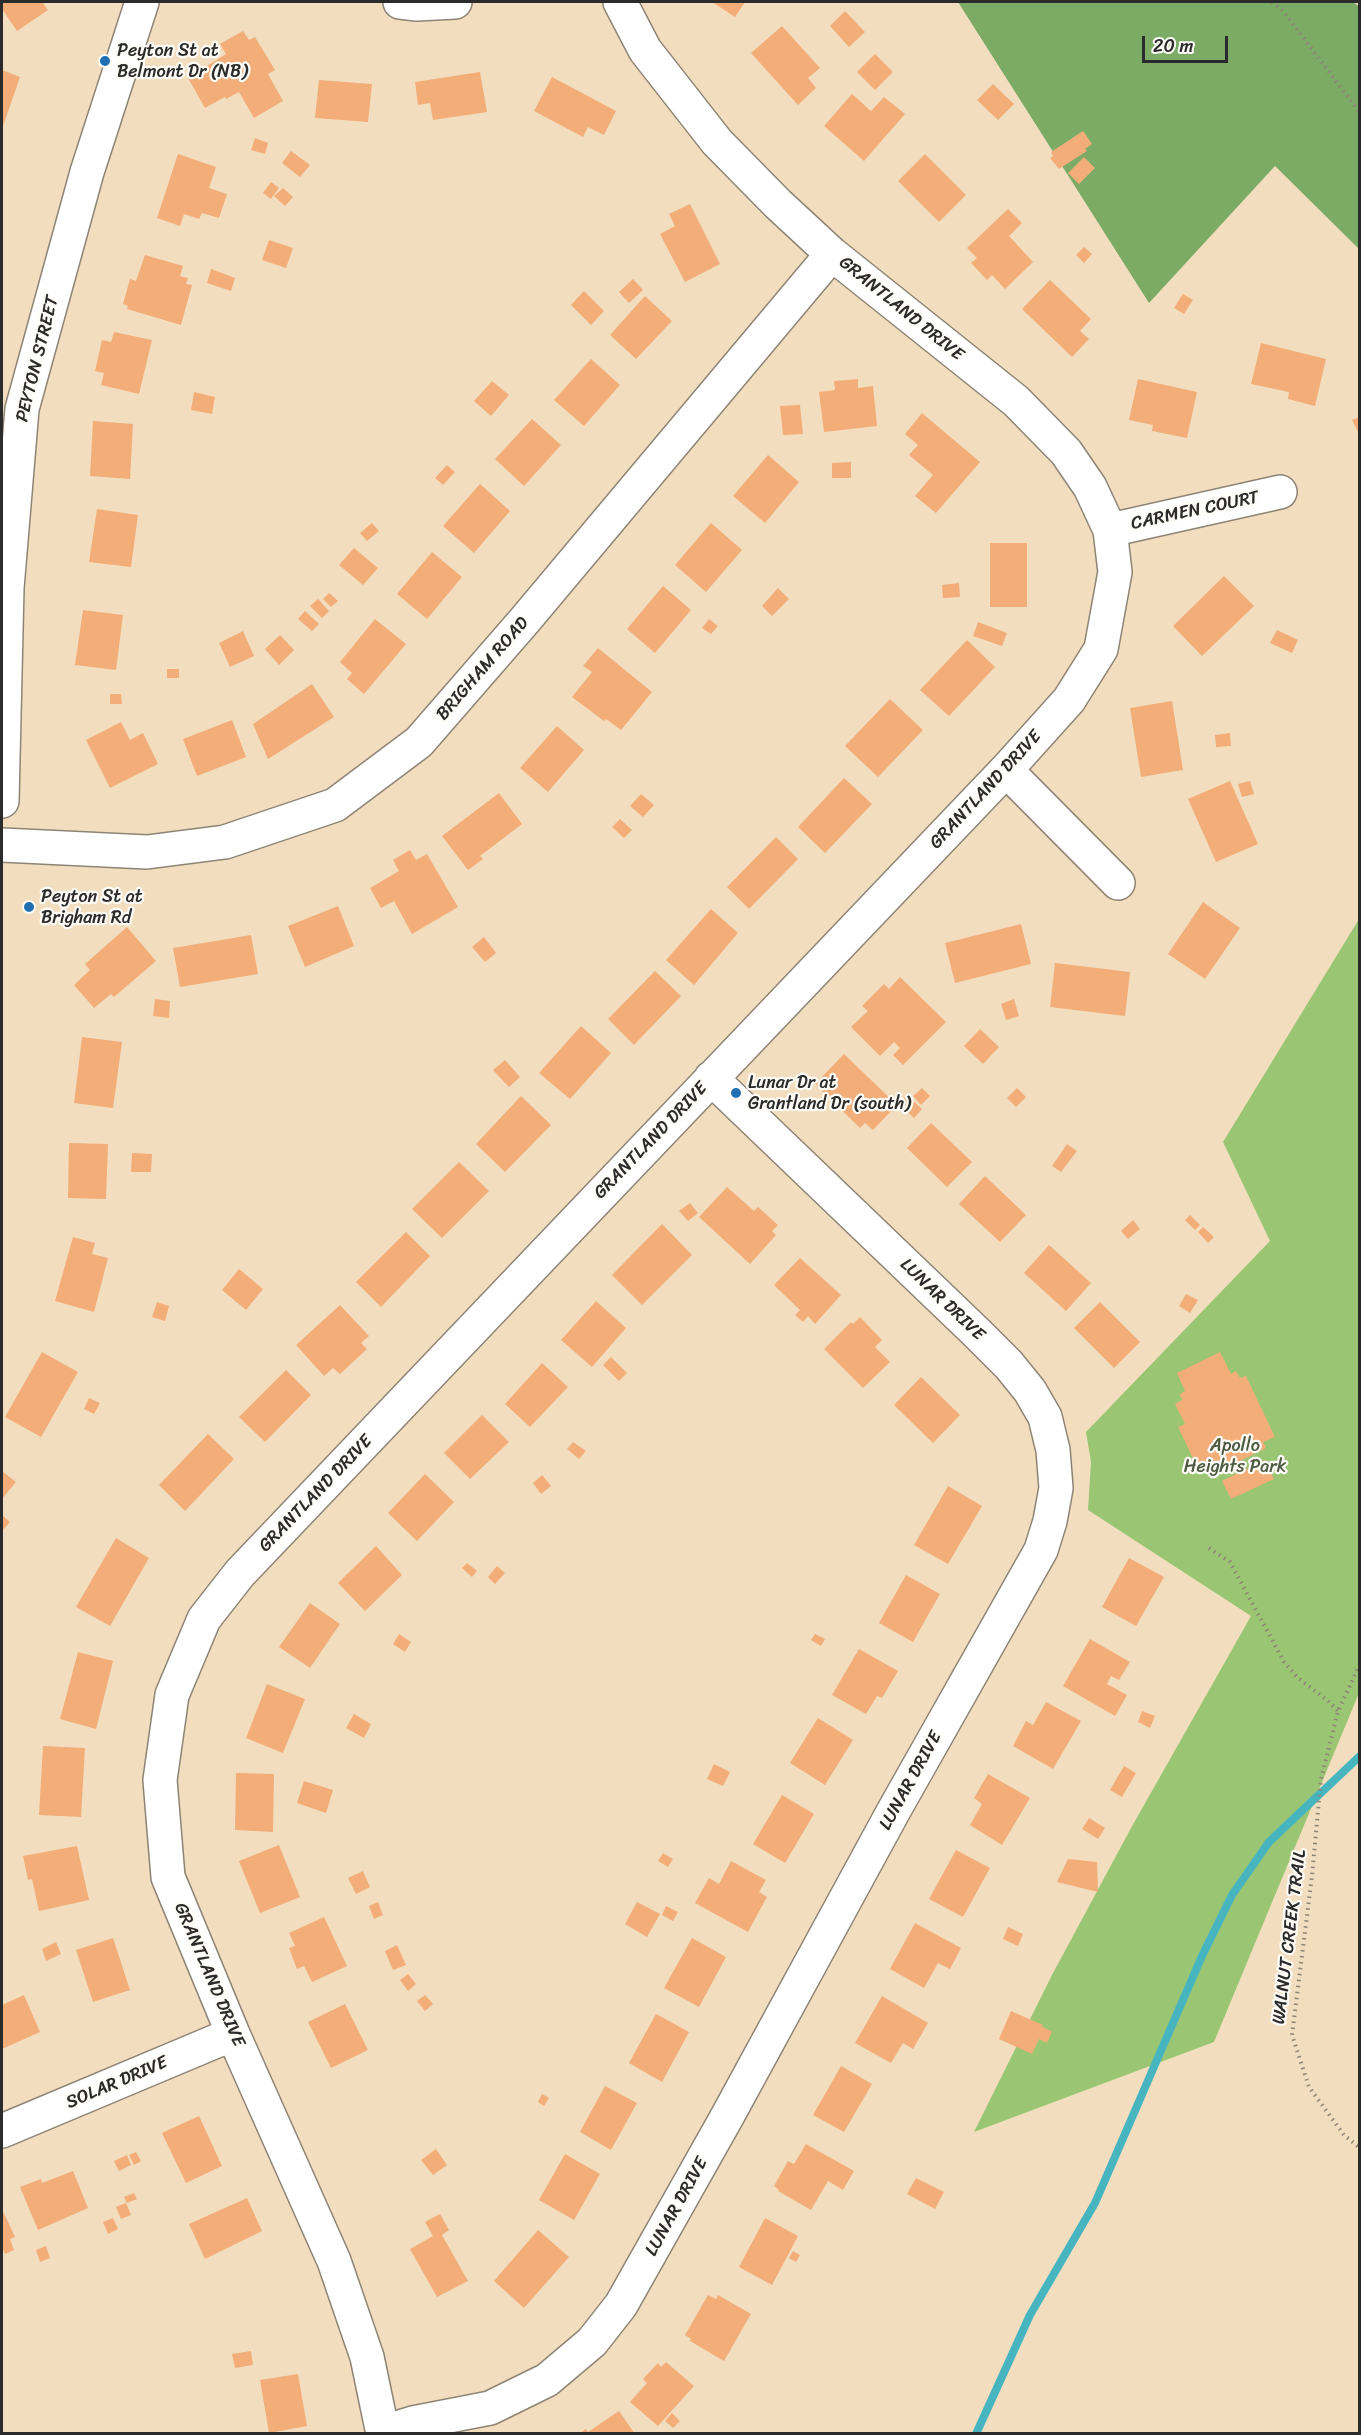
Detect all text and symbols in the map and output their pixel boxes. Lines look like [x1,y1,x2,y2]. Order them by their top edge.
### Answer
scale bar [1145,24,1230,62]
text: 20 m [1153,30,1193,62]
place label: Peyton St at Belmont Dr (NB) [117,40,248,82]
marker: Peyton St at Belmont Dr (NB) [98,54,112,68]
street label: GRANTLAND DRIVE [834,252,968,366]
street label: PEYTON STREET [12,294,64,424]
street label: CARMEN COURT [1129,487,1261,535]
street label: BRIGHAM ROAD [432,613,534,725]
street label: GRANTLAND DRIVE [926,726,1046,854]
place label: Peyton St at Brigham Rd [41,886,143,928]
marker: Peyton St at Brigham Rd [22,900,36,914]
place label: Lunar Dr at Grantland Dr (south) [748,1072,911,1114]
street label: GRANTLAND DRIVE [590,1078,712,1204]
marker: Lunar Dr at Grantland Dr (south) [729,1086,743,1100]
street label: LUNAR DRIVE [895,1254,989,1346]
street label: GRANTLAND DRIVE [255,1431,377,1557]
park label: Apollo Heights Park [1184,1435,1286,1478]
street label: LUNAR DRIVE [875,1728,947,1834]
street label: WALNUT CREEK TRAIL [1269,1848,1311,2026]
street label: GRANTLAND DRIVE [169,1900,249,2050]
street label: SOLAR DRIVE [63,2052,171,2114]
street label: LUNAR DRIVE [641,2154,713,2260]

